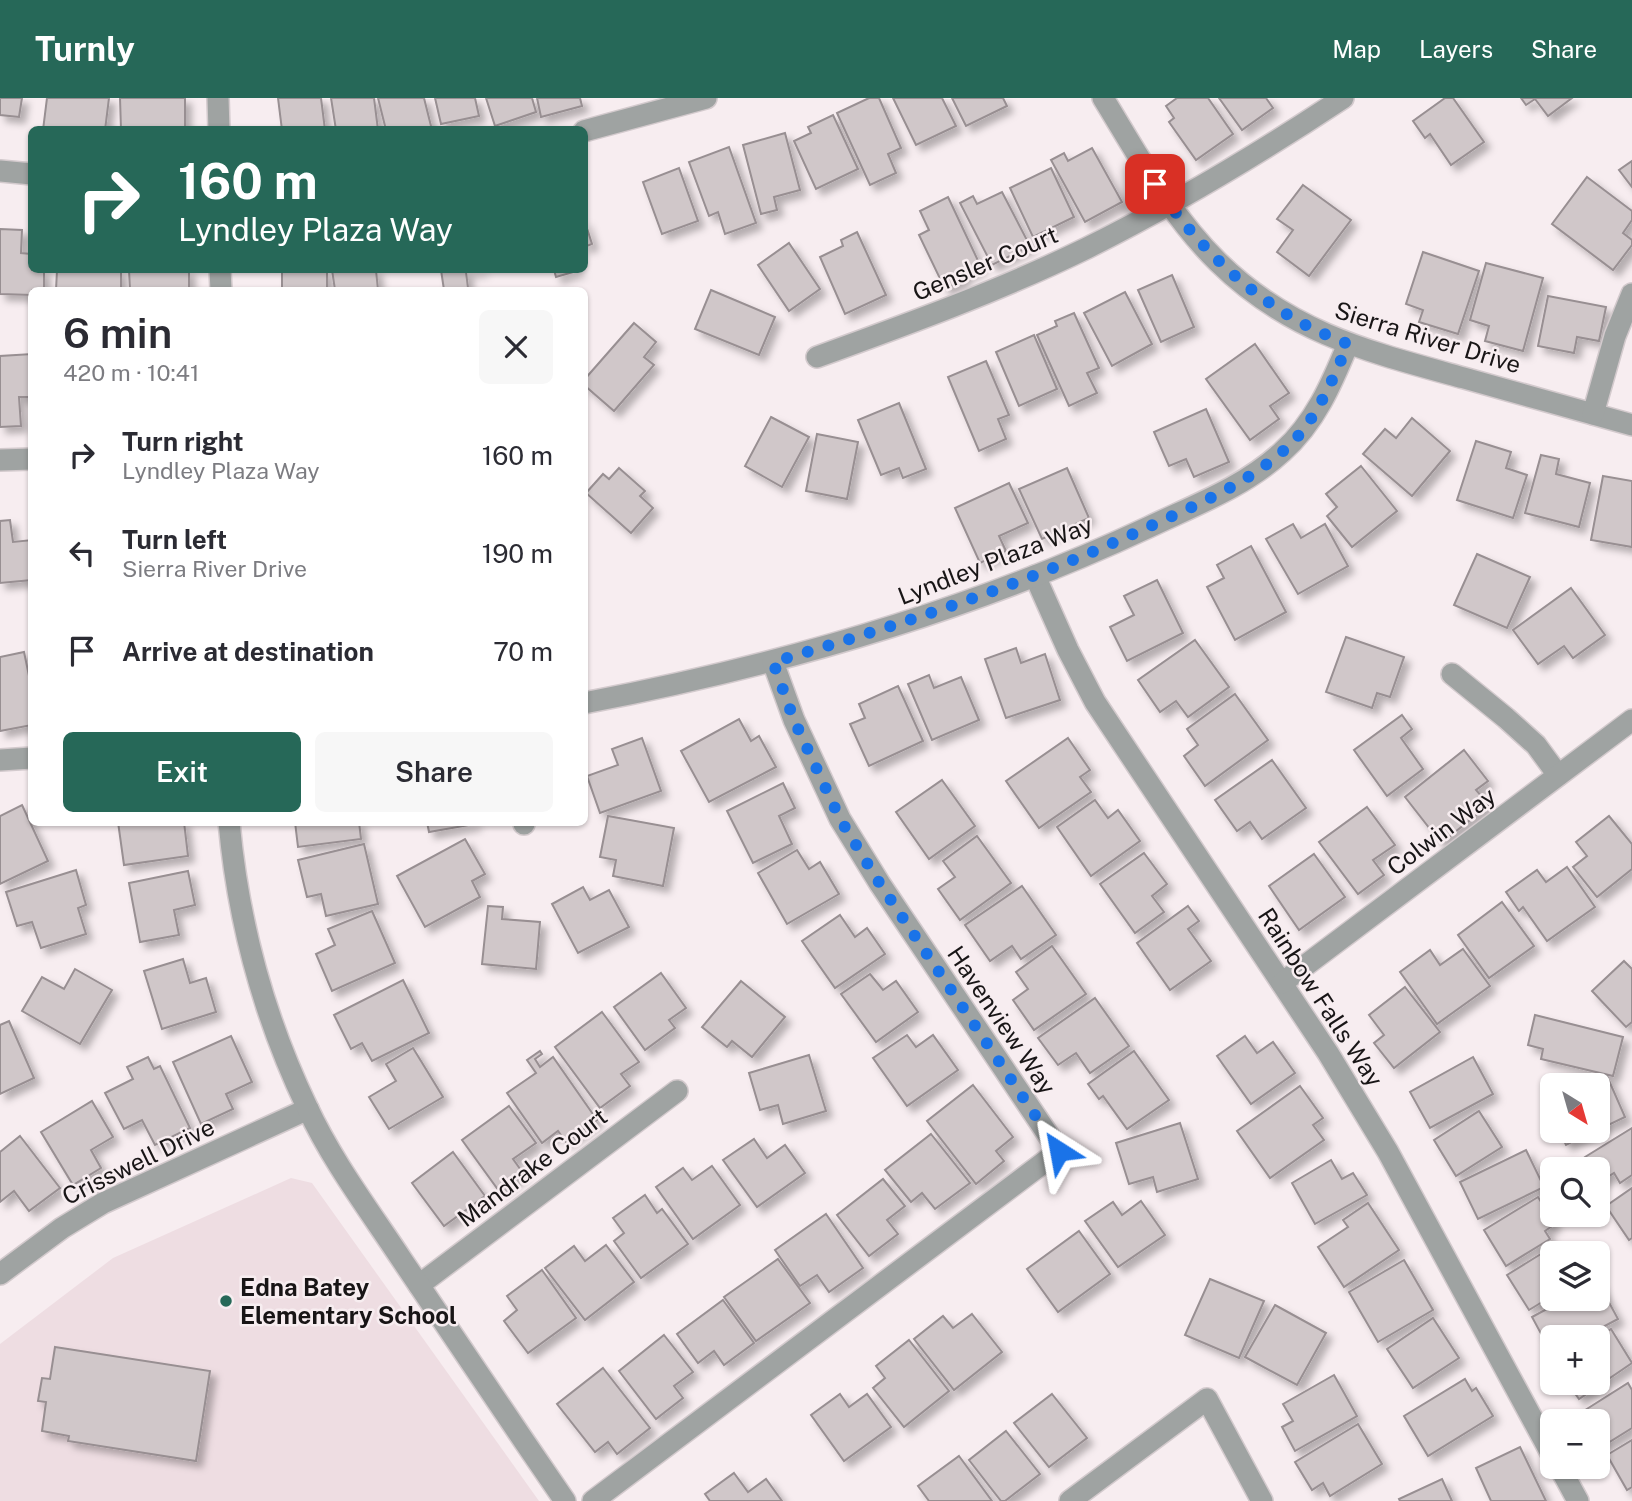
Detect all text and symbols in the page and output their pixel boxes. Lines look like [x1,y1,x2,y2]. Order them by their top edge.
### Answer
text: Turnly [35,30,135,68]
text: Map [1332,35,1381,63]
text: Layers [1419,35,1493,63]
text: Share [1531,35,1597,63]
text: 160 m [178,152,318,210]
icon: right [63,154,154,245]
pin [1125,154,1185,214]
icon: arrive [1136,165,1174,203]
text: Lyndley Plaza Way [178,211,453,248]
street label: Gensler Court [908,220,1062,306]
street label: Sierra River Drive [1332,295,1524,379]
text: 6 min [63,308,172,357]
button: close [479,310,553,384]
text: 420 m · 10:41 [63,359,199,386]
text: Turn right [122,426,244,457]
icon: right [63,436,101,474]
text: 160 m [482,440,553,471]
text: Lyndley Plaza Way [122,457,320,484]
street label: Lyndley Plaza Way [894,510,1096,610]
text: Turn left [122,524,227,555]
icon: left [63,534,101,572]
text: 190 m [482,538,553,569]
text: Sierra River Drive [122,555,307,582]
icon: arrive [63,632,101,670]
text: Arrive at destination [122,636,374,667]
text: 70 m [493,636,553,667]
button: Exit [63,732,301,812]
button: Share [315,732,553,812]
street label: Colwin Way [1381,781,1501,881]
street label: Rainbow Falls Way [1253,902,1389,1092]
street label: Havenview Way [942,940,1062,1100]
north arrow [1540,1073,1610,1143]
map controls [1540,1073,1610,1479]
street label: Mandrake Court [452,1102,612,1232]
street label: Crisswell Drive [57,1112,219,1210]
position arrow [1022,1114,1096,1188]
button: search [1540,1157,1610,1227]
button: layers [1540,1241,1610,1311]
place label: Edna Batey Elementary School [240,1273,457,1329]
marker: Edna Batey Elementary School [218,1293,234,1309]
button: + [1540,1325,1610,1395]
button: − [1540,1409,1610,1479]

